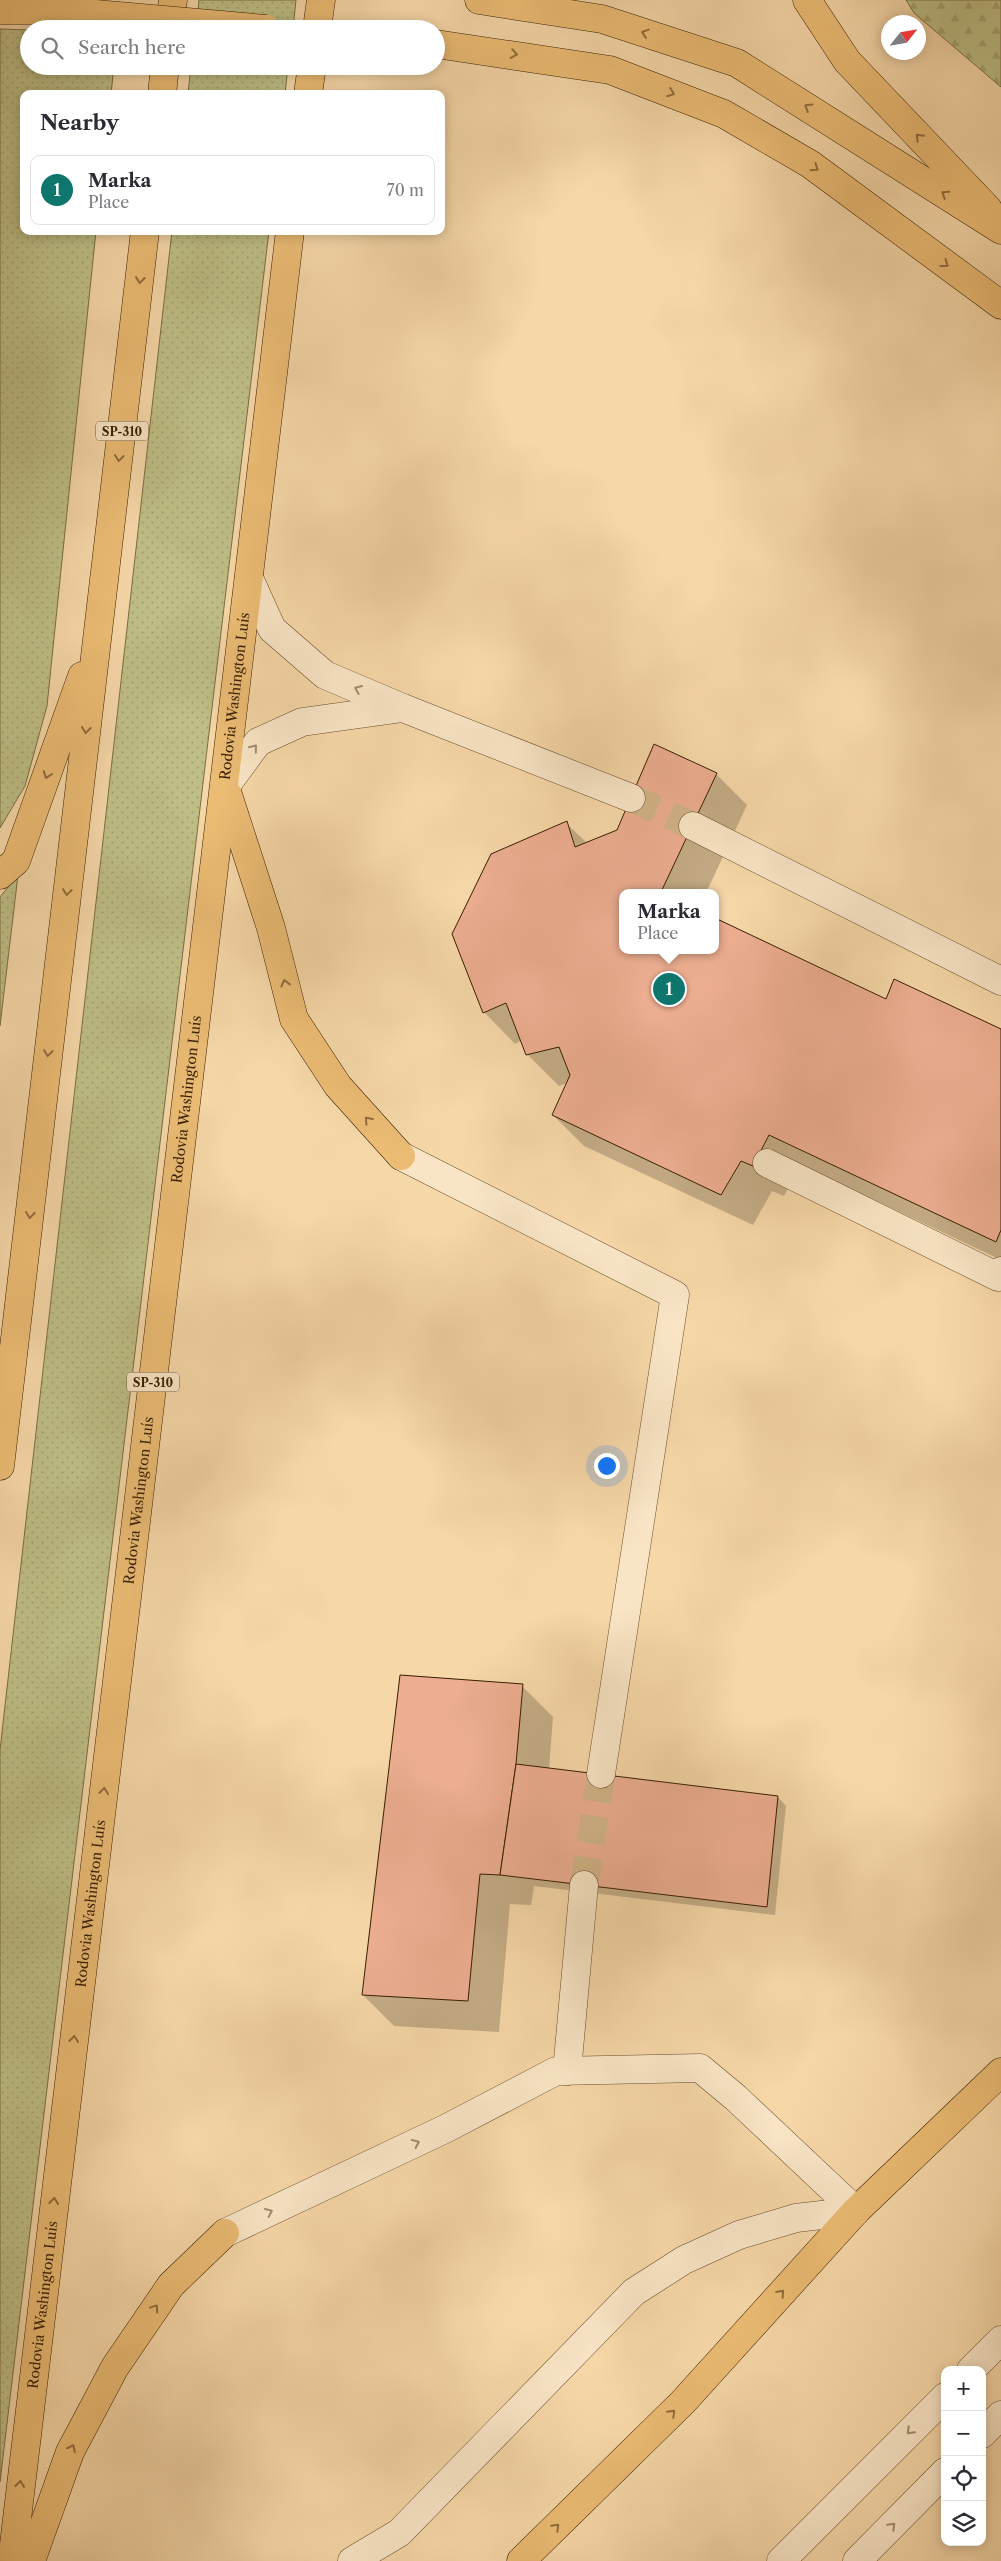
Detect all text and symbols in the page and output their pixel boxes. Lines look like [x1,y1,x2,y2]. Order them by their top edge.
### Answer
north arrow [881,15,926,60]
search box [20,20,445,75]
one-way arrow [642,29,650,39]
icon: search [38,34,66,62]
text: Search here [78,36,186,59]
one-way arrow [509,49,518,59]
one-way arrow [666,87,674,97]
one-way arrow [804,104,814,113]
text: Nearby [40,110,119,135]
one-way arrow [916,133,925,142]
one-way arrow [809,161,818,171]
text: Marka [88,169,152,192]
text: 1 [53,180,61,200]
text: 70 m [387,180,424,200]
one-way arrow [942,191,951,200]
text: Place [88,192,129,212]
one-way arrow [939,258,949,267]
one-way arrow [135,276,146,284]
road number: SP-310 [96,422,148,441]
one-way arrow [114,455,125,463]
street label: Rodovia Washington Luís [216,611,253,781]
one-way arrow [354,684,363,695]
one-way arrow [81,727,92,735]
one-way arrow [248,745,256,754]
one-way arrow [43,770,53,778]
one-way arrow [62,888,73,896]
popup [619,889,719,954]
text: Marka [637,900,701,923]
text: Place [637,923,678,943]
pin: 1 [653,970,685,1008]
one-way arrow [280,979,291,988]
street label: Rodovia Washington Luís [167,1015,205,1184]
one-way arrow [43,1049,54,1057]
one-way arrow [365,1117,374,1126]
one-way arrow [25,1210,35,1219]
road number: SP-310 [127,1372,179,1391]
street label: Rodovia Washington Luís [120,1416,157,1585]
your location [594,1453,620,1479]
one-way arrow [98,1787,109,1795]
street label: Rodovia Washington Luís [71,1819,109,1988]
one-way arrow [68,2035,79,2043]
one-way arrow [411,2139,420,2149]
one-way arrow [49,2196,59,2205]
one-way arrow [264,2208,273,2218]
street label: Rodovia Washington Luís [24,2220,61,2390]
one-way arrow [776,2290,785,2299]
one-way arrow [149,2304,158,2314]
map controls [941,2366,986,2546]
button: + [941,2366,986,2411]
one-way arrow [666,2410,675,2419]
button: − [941,2411,986,2456]
one-way arrow [907,2425,916,2434]
one-way arrow [66,2444,76,2453]
button: locate [941,2456,986,2501]
one-way arrow [14,2479,25,2487]
button: layers [941,2501,986,2546]
one-way arrow [886,2523,895,2532]
one-way arrow [550,2524,559,2533]

